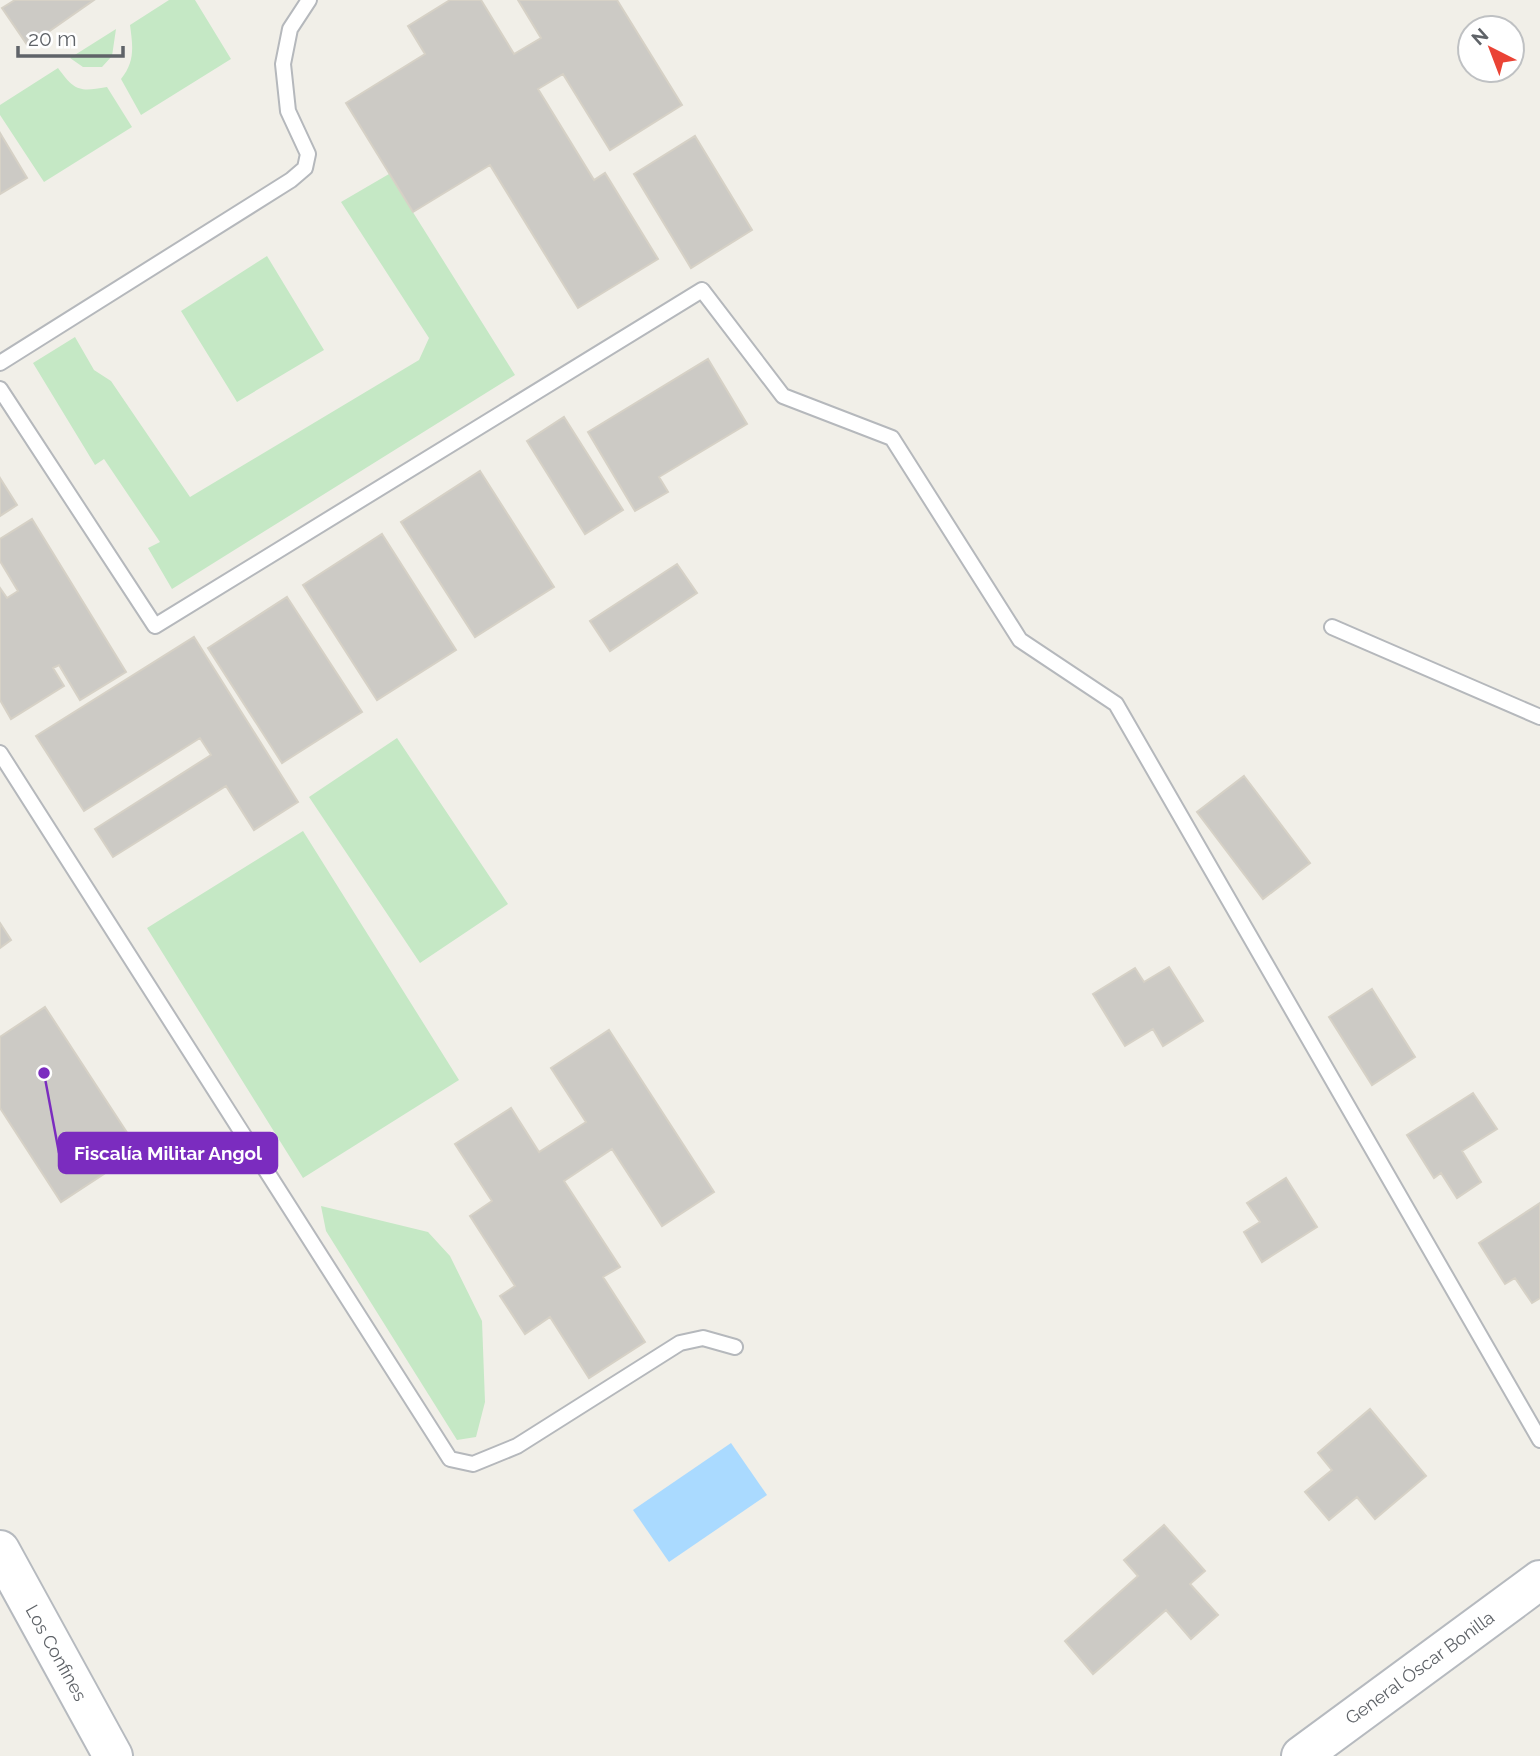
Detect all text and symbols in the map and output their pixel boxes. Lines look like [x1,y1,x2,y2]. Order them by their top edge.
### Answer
scale bar [18,14,122,58]
north arrow [1456,14,1526,84]
text: N [1467,23,1492,49]
text: 20 m [28,26,76,51]
callout: Fiscalía Militar Angol [59,1133,277,1173]
text: Fiscalía Militar Angol [74,1142,263,1164]
street label: Los Confines [21,1601,92,1705]
street label: General Óscar Bonilla [1341,1606,1498,1729]

